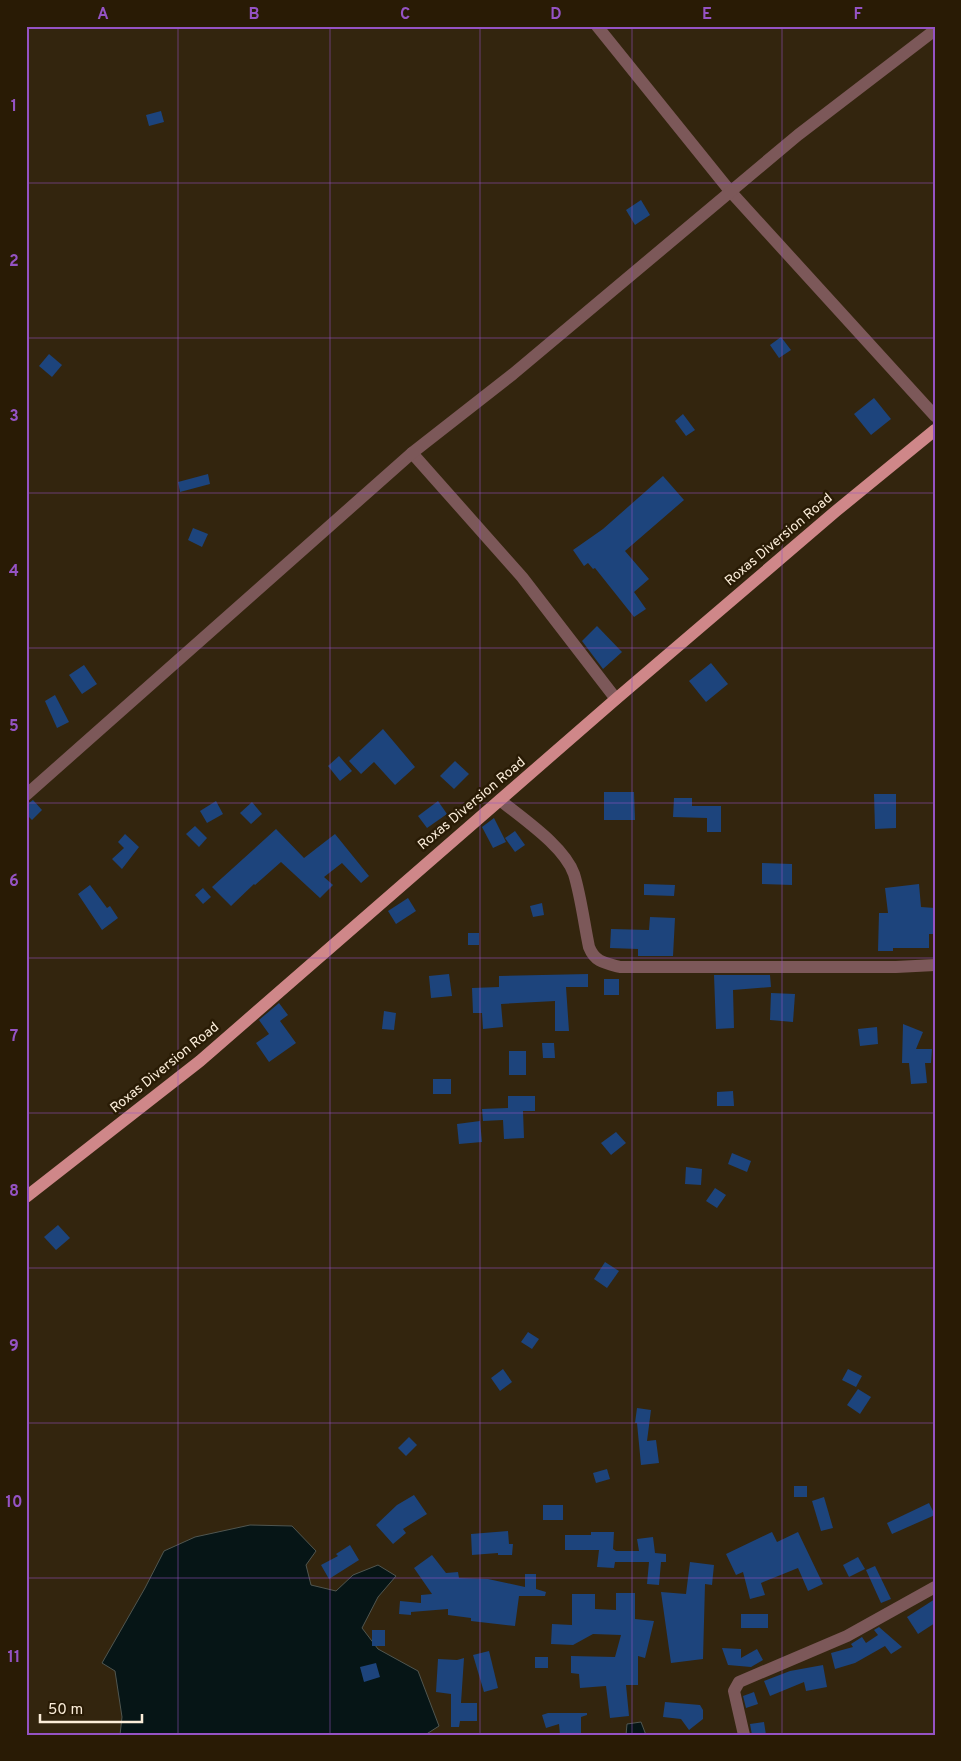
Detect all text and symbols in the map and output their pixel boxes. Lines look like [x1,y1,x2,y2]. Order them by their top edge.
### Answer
text: A [97,5,109,25]
text: B [248,5,260,25]
text: C [400,5,410,25]
text: D [550,5,562,25]
text: E [702,5,712,25]
text: F [853,5,863,25]
text: 1 [11,97,17,117]
text: 2 [9,252,19,272]
text: 3 [9,407,19,427]
street label: Roxas Diversion Road [722,490,836,590]
text: 4 [9,562,19,582]
text: 5 [9,717,19,737]
street label: Roxas Diversion Road [415,754,529,854]
text: 6 [9,872,19,892]
street label: Roxas Diversion Road [107,1019,223,1117]
text: 7 [10,1027,18,1047]
text: 8 [9,1182,19,1202]
text: 9 [9,1337,19,1357]
text: 10 [6,1493,22,1513]
text: 11 [8,1648,20,1668]
scale bar [40,1691,142,1723]
text: 50 m [48,1701,83,1720]

